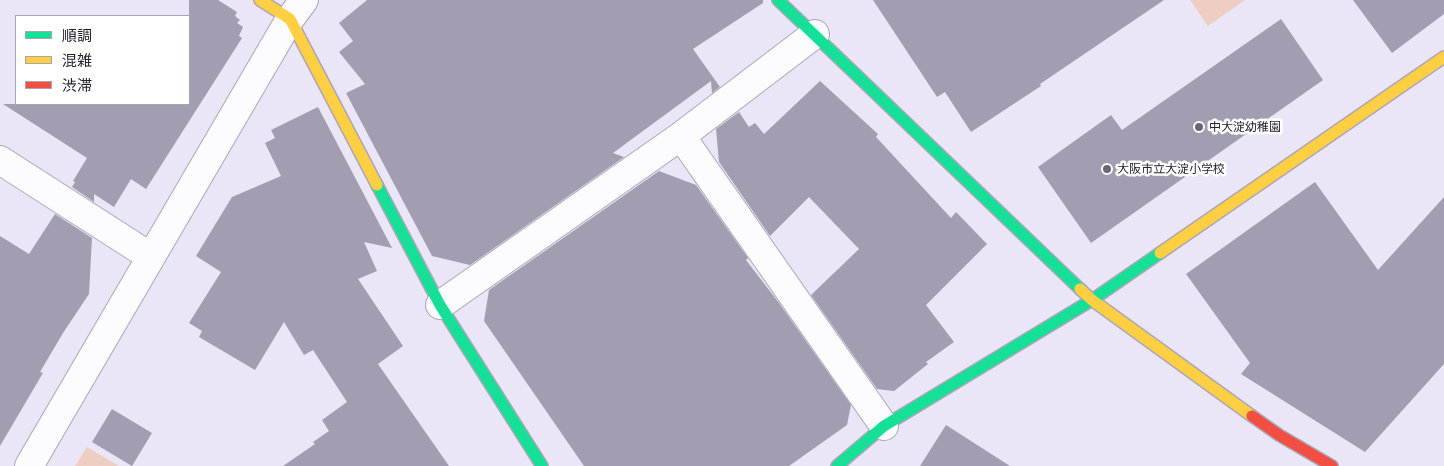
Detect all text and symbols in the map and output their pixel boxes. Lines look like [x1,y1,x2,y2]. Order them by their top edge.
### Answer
legend [15,15,190,105]
text: 順調 [62,27,92,45]
text: 混雑 [62,52,92,70]
text: 渋滞 [62,77,92,95]
place label: 中大淀幼稚園 [1209,120,1281,134]
marker: 中大淀幼稚園 [1193,121,1205,133]
place label: 大阪市立大淀小学校 [1117,162,1225,176]
marker: 大阪市立大淀小学校 [1101,163,1113,175]

